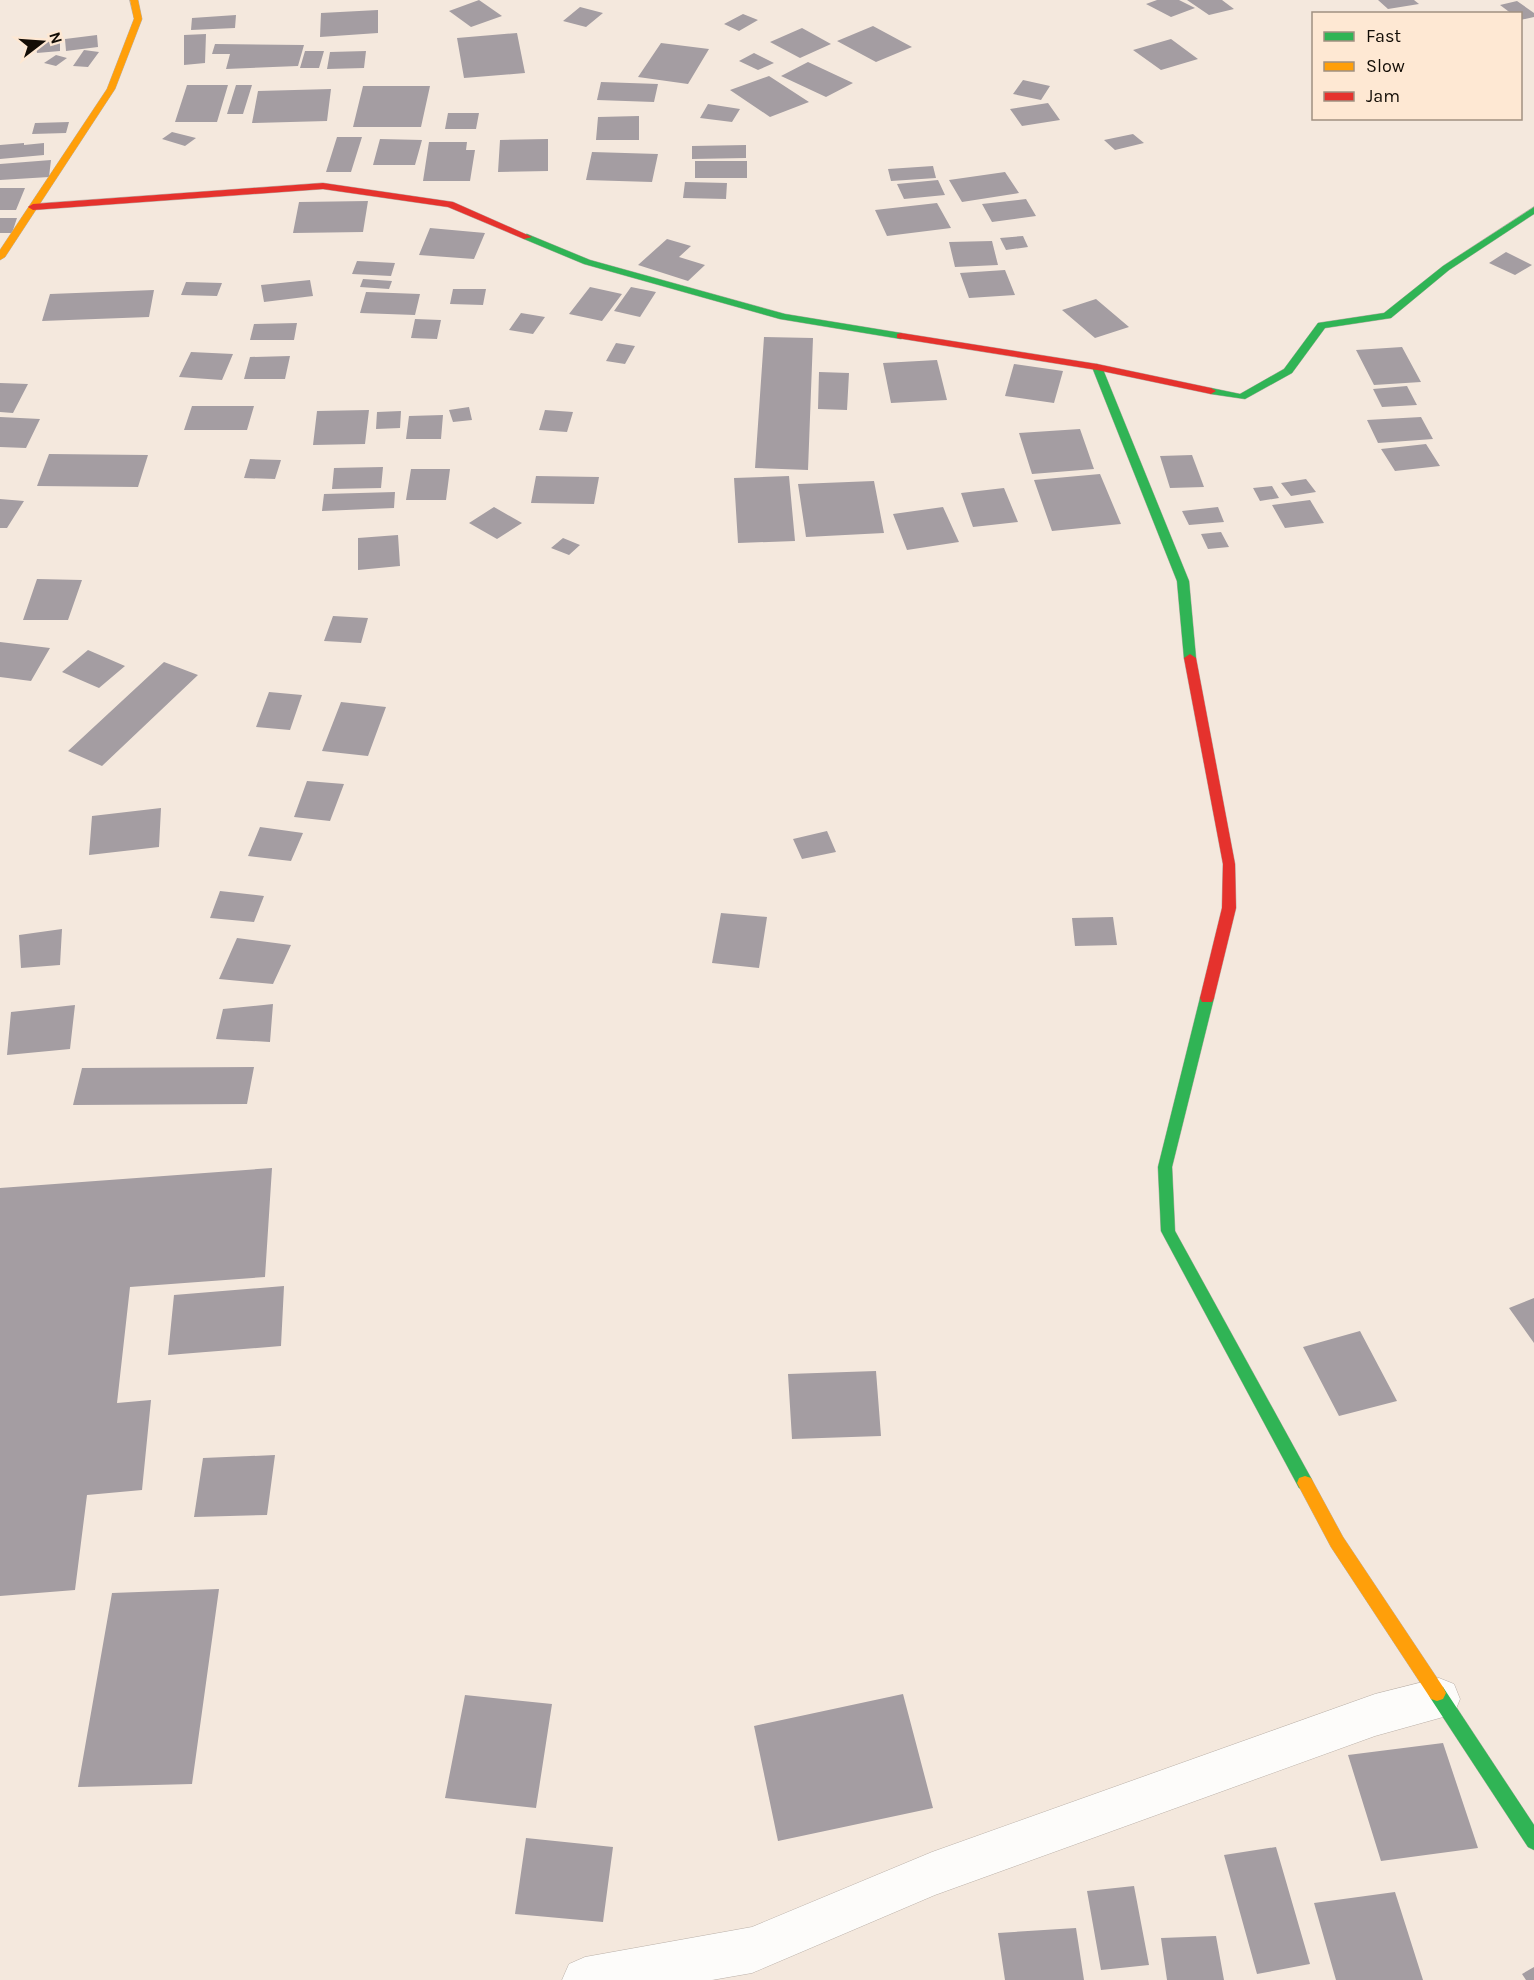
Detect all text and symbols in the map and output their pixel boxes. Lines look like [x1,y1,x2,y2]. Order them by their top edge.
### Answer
north arrow [12,12,72,72]
legend [1312,12,1522,120]
text: Fast [1366,25,1401,47]
text: N [45,29,67,46]
text: Slow [1366,55,1405,77]
text: Jam [1366,85,1400,107]

